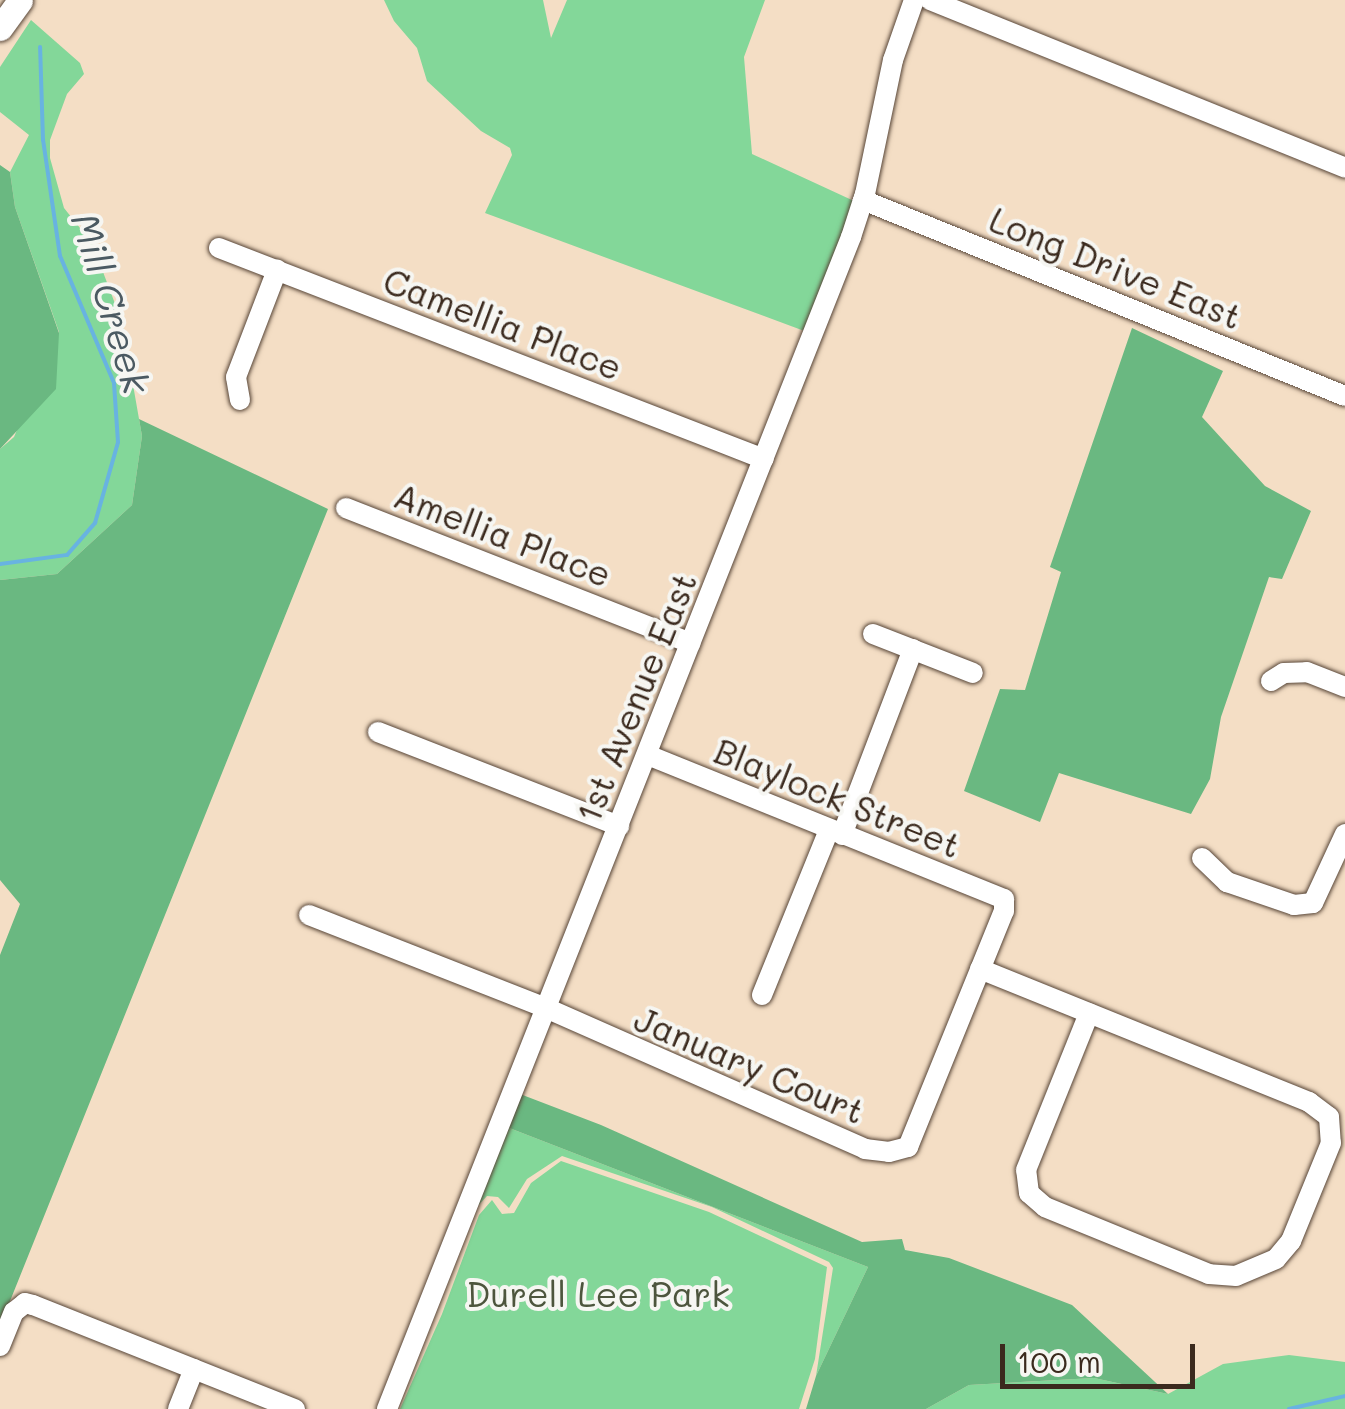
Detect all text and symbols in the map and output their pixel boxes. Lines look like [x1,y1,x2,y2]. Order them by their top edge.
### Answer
street label: Long Drive East [984,197,1248,337]
water label: Mill Creek [62,207,160,399]
street label: Camellia Place [378,258,628,388]
street label: Amellia Place [388,473,618,595]
street label: 1st Avenue East [566,566,704,828]
street label: Blaylock Street [709,728,967,866]
street label: January Court [628,997,872,1131]
park label: Durell Lee Park [466,1272,730,1314]
scale bar [1005,1324,1200,1386]
text: 100 m [1017,1341,1101,1381]

